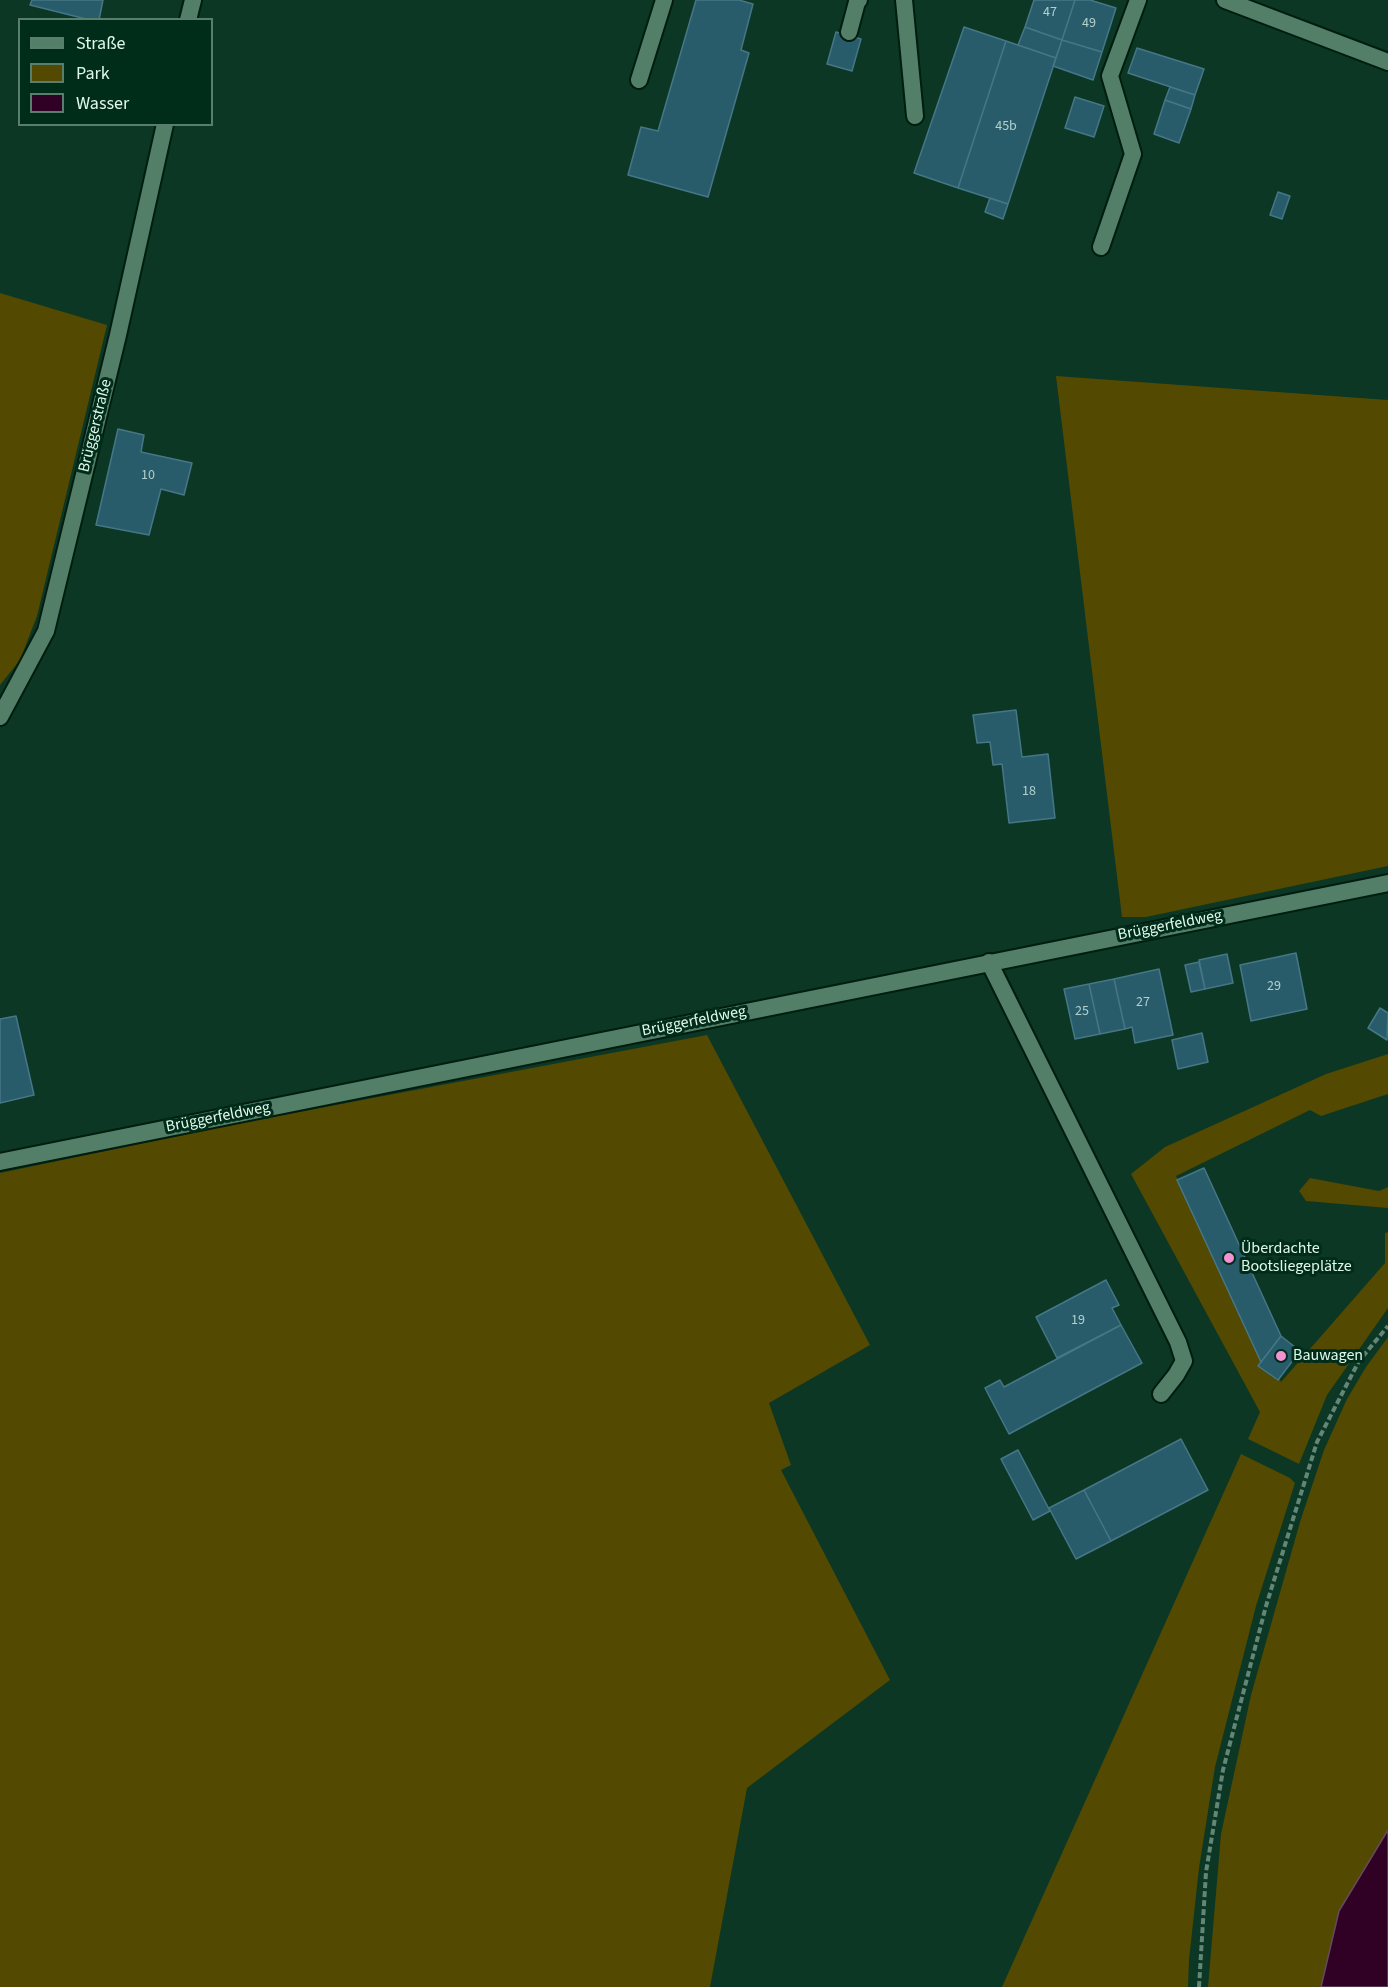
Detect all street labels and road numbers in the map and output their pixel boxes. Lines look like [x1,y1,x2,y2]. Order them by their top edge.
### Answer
street label: Brüggerstraße [75,377,117,475]
street label: Brüggerfeldweg [1116,906,1224,946]
street label: Brüggerfeldweg [640,1002,748,1042]
street label: Brüggerfeldweg [164,1098,272,1138]

